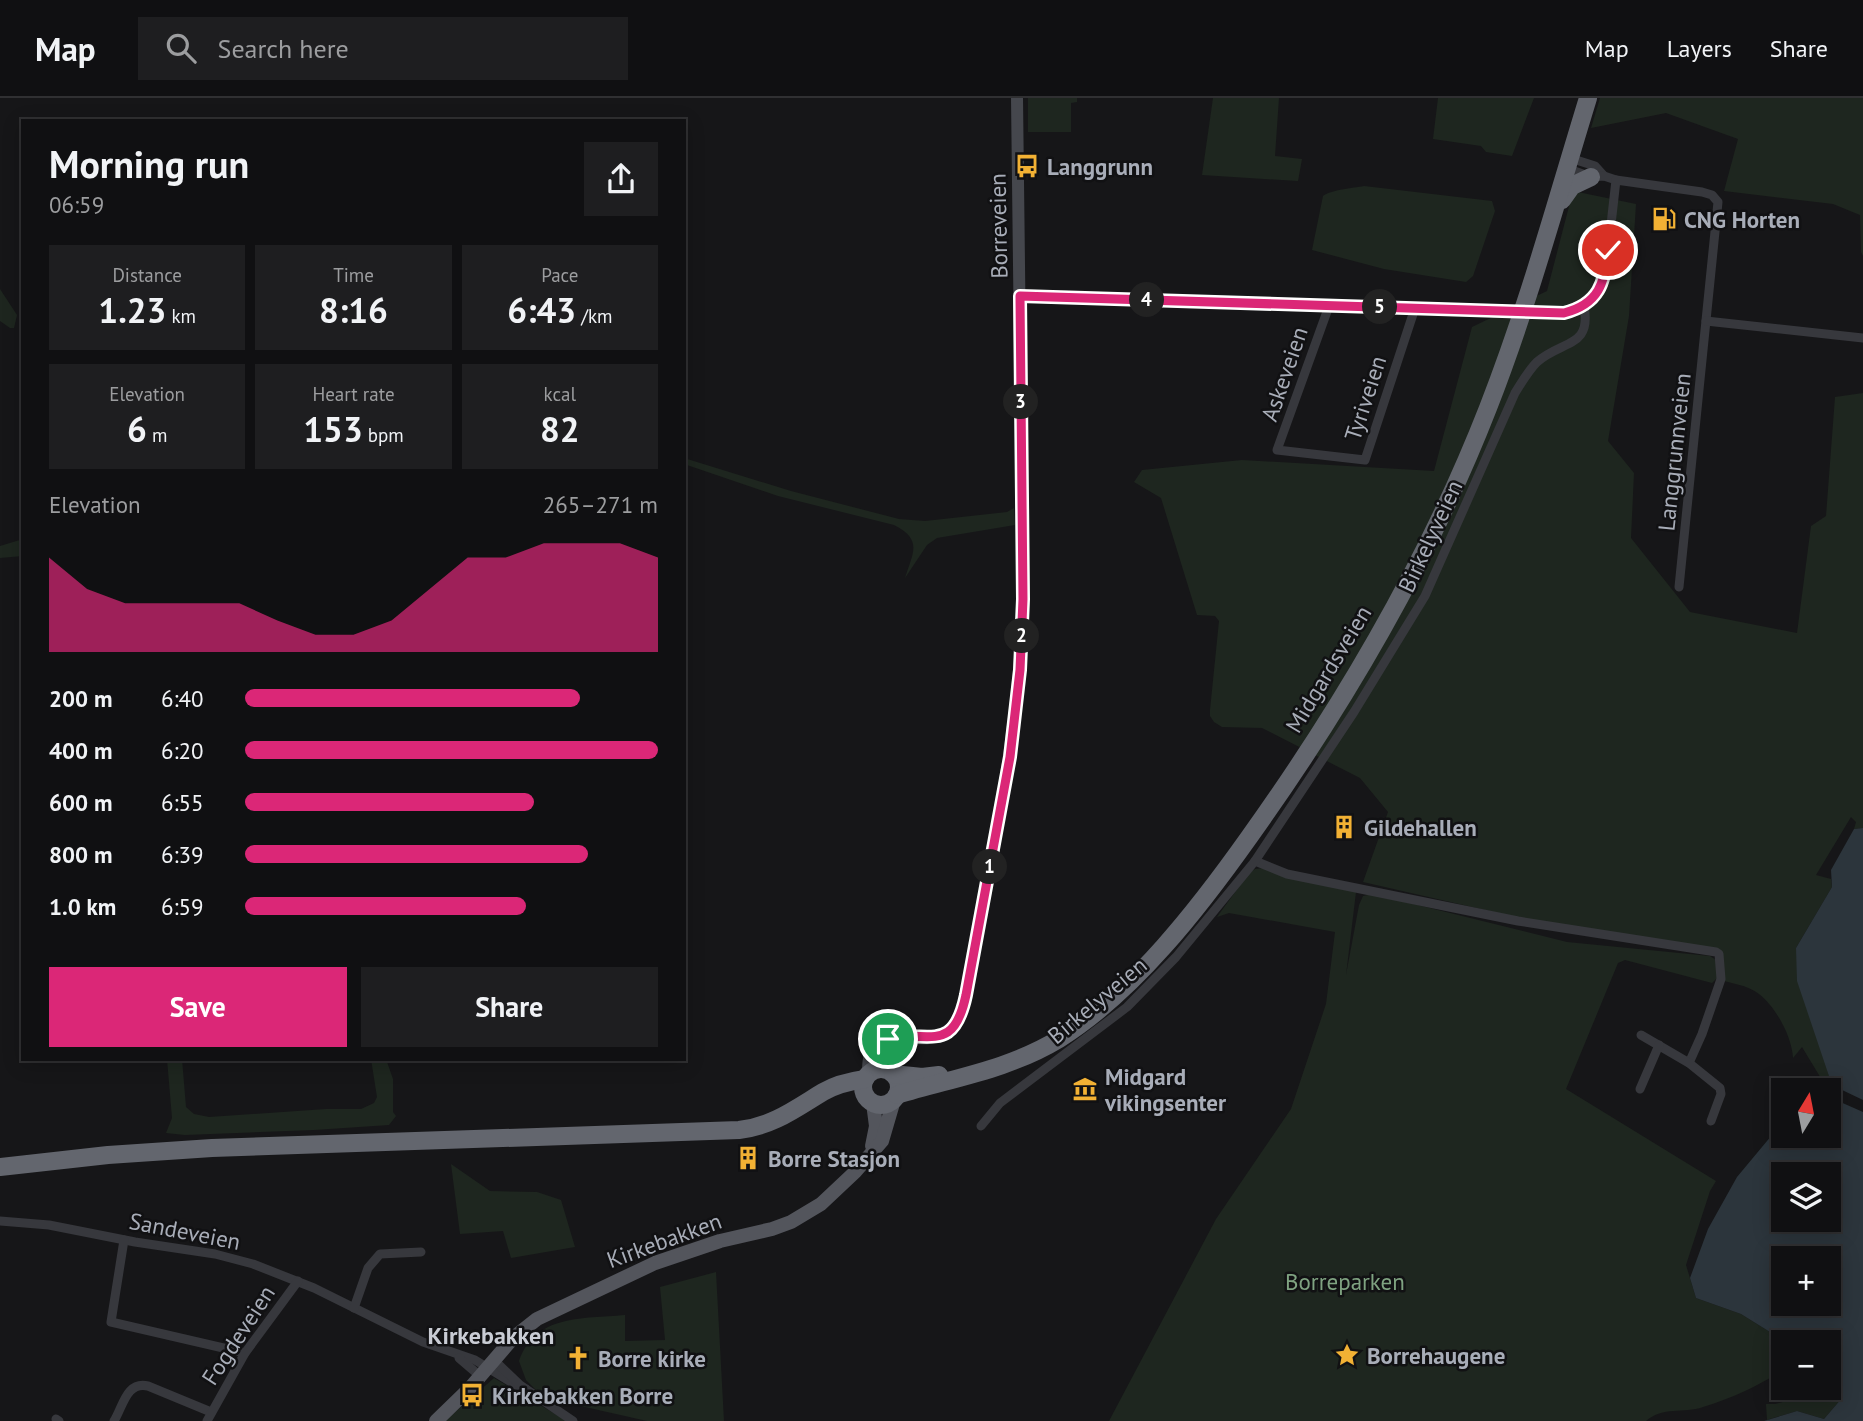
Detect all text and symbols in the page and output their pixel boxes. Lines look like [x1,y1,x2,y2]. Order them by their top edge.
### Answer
search box [138,17,628,80]
text: Map [35,27,96,70]
icon: search [162,29,200,67]
text: Search here [218,32,349,65]
text: Map [1585,33,1629,64]
text: Layers [1667,33,1732,64]
text: Share [1770,33,1828,64]
text: Morning run [49,139,249,188]
button: share [584,142,658,216]
bus stop icon: Langgrunn [1013,152,1041,180]
place label: Langgrunn [1047,152,1153,181]
street label: Borreveien [983,173,1013,279]
text: 06:59 [49,190,104,219]
fuel station icon: CNG Horten [1650,205,1678,233]
place label: CNG Horten [1684,205,1800,234]
pin [1578,220,1638,280]
icon: check [1589,231,1627,269]
text: Distance [112,263,182,287]
text: Time [333,263,374,287]
text: Pace [541,263,578,287]
pin: 4 [1130,282,1164,318]
text: 1.23 [98,287,166,333]
text: 8:16 [319,287,388,333]
text: 6:43 [507,287,576,333]
text: 4 [1141,287,1152,311]
pin: 5 [1362,290,1398,325]
text: 5 [1374,294,1385,318]
text: km [166,304,196,328]
text: /km [576,304,612,328]
street label: Askeveien [1254,323,1314,425]
street label: Tyriveien [1338,352,1392,444]
street label: Langgrunnveien [1651,372,1697,532]
text: Elevation [109,382,185,406]
text: Heart rate [312,382,395,406]
text: kcal [544,382,576,406]
pin: 3 [1004,384,1038,420]
text: 3 [1015,389,1026,413]
text: 6 [127,406,147,452]
text: 153 [303,406,363,452]
text: 82 [540,406,580,452]
text: m [147,423,167,447]
text: bpm [363,423,404,447]
street label: Birkelyveien [1391,475,1469,597]
text: Elevation [49,490,141,519]
text: 265–271 m [543,490,658,519]
street label: Midgardsveien [1279,600,1377,738]
pin: 2 [1004,618,1040,654]
text: 2 [1016,623,1027,647]
text: 200 m [49,684,112,713]
text: 6:40 [161,684,204,713]
text: 400 m [49,736,112,765]
text: 6:20 [161,736,204,765]
text: 600 m [49,788,112,817]
text: 6:55 [161,788,204,817]
building icon: Gildehallen [1330,813,1358,841]
place label: Gildehallen [1364,813,1477,842]
text: 800 m [49,840,112,869]
text: 6:39 [161,840,204,869]
pin: 1 [972,850,1007,884]
text: 1 [984,854,995,878]
text: 1.0 km [49,892,116,921]
text: 6:59 [161,892,204,921]
street label: Birkelyveien [1042,950,1152,1050]
button: Save [49,967,347,1047]
button: Share [361,967,658,1047]
pin [858,1009,918,1069]
icon: arrive [869,1020,907,1058]
place label: Midgard vikingsenter [1104,1062,1227,1117]
museum icon: Midgard vikingsenter [1071,1075,1099,1103]
north arrow [1771,1078,1841,1148]
map controls [1771,1078,1841,1400]
building icon: Borre Stasjon [734,1144,762,1172]
place label: Borre Stasjon [768,1144,900,1173]
button: layers [1771,1162,1841,1232]
street label: Sandeveien [127,1206,243,1256]
street label: Kirkebakken [603,1206,725,1274]
button: + [1771,1246,1841,1316]
park label: Borreparken [1285,1267,1405,1296]
street label: Fogdeveien [195,1280,281,1390]
district label: Kirkebakken [428,1320,554,1351]
button: − [1771,1330,1841,1400]
place icon: Borrehaugene [1333,1341,1361,1369]
place label: Borrehaugene [1367,1341,1505,1370]
church icon: Borre kirke [564,1344,592,1372]
place label: Borre kirke [598,1344,706,1373]
bus stop icon: Kirkebakken Borre [458,1381,486,1409]
place label: Kirkebakken Borre [492,1381,673,1410]

